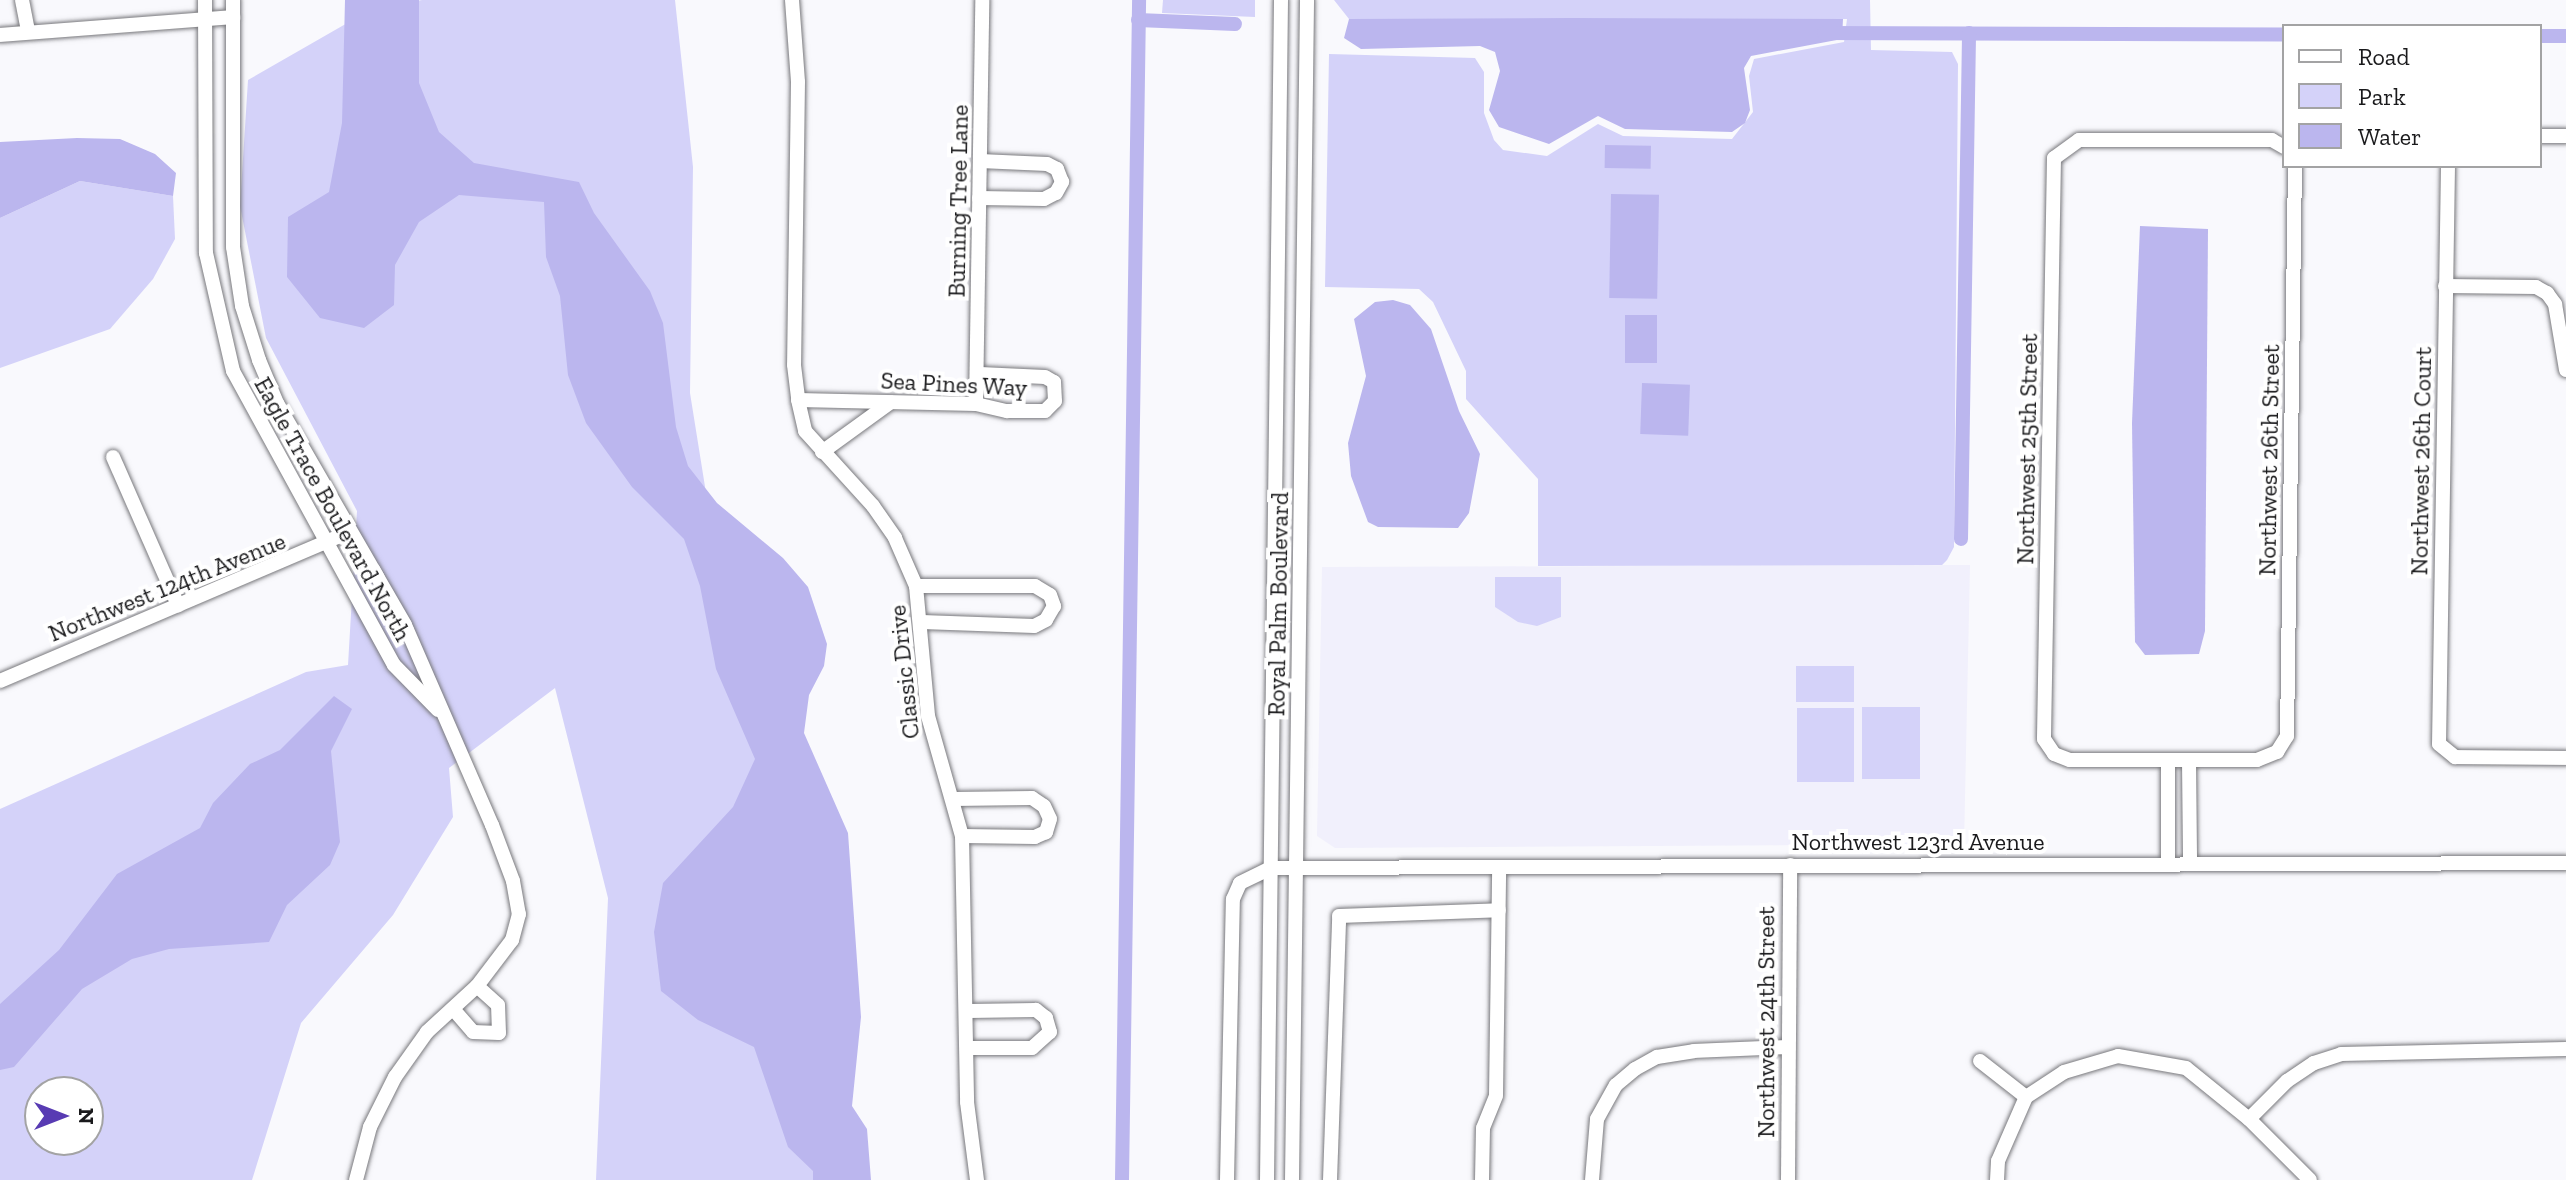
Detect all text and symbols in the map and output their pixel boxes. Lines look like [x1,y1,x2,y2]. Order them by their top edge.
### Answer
legend [2282,24,2542,168]
text: Road [2358,42,2410,71]
text: Park [2358,82,2406,111]
street label: Burning Tree Lane [942,104,974,298]
text: Water [2358,122,2421,151]
street label: Northwest 25th Street [2011,333,2043,565]
street label: Northwest 26th Street [2253,344,2285,576]
street label: Northwest 26th Court [2405,346,2437,576]
street label: Sea Pines Way [880,366,1028,402]
street label: Eagle Trace Boulevard North [248,372,418,646]
street label: Royal Palm Boulevard [1262,492,1294,716]
street label: Northwest 124th Avenue [44,526,290,648]
street label: Classic Drive [883,604,925,740]
street label: Northwest 123rd Avenue [1791,828,2045,856]
street label: Northwest 24th Street [1752,906,1780,1138]
north arrow [24,1076,104,1156]
text: N [73,1108,100,1124]

